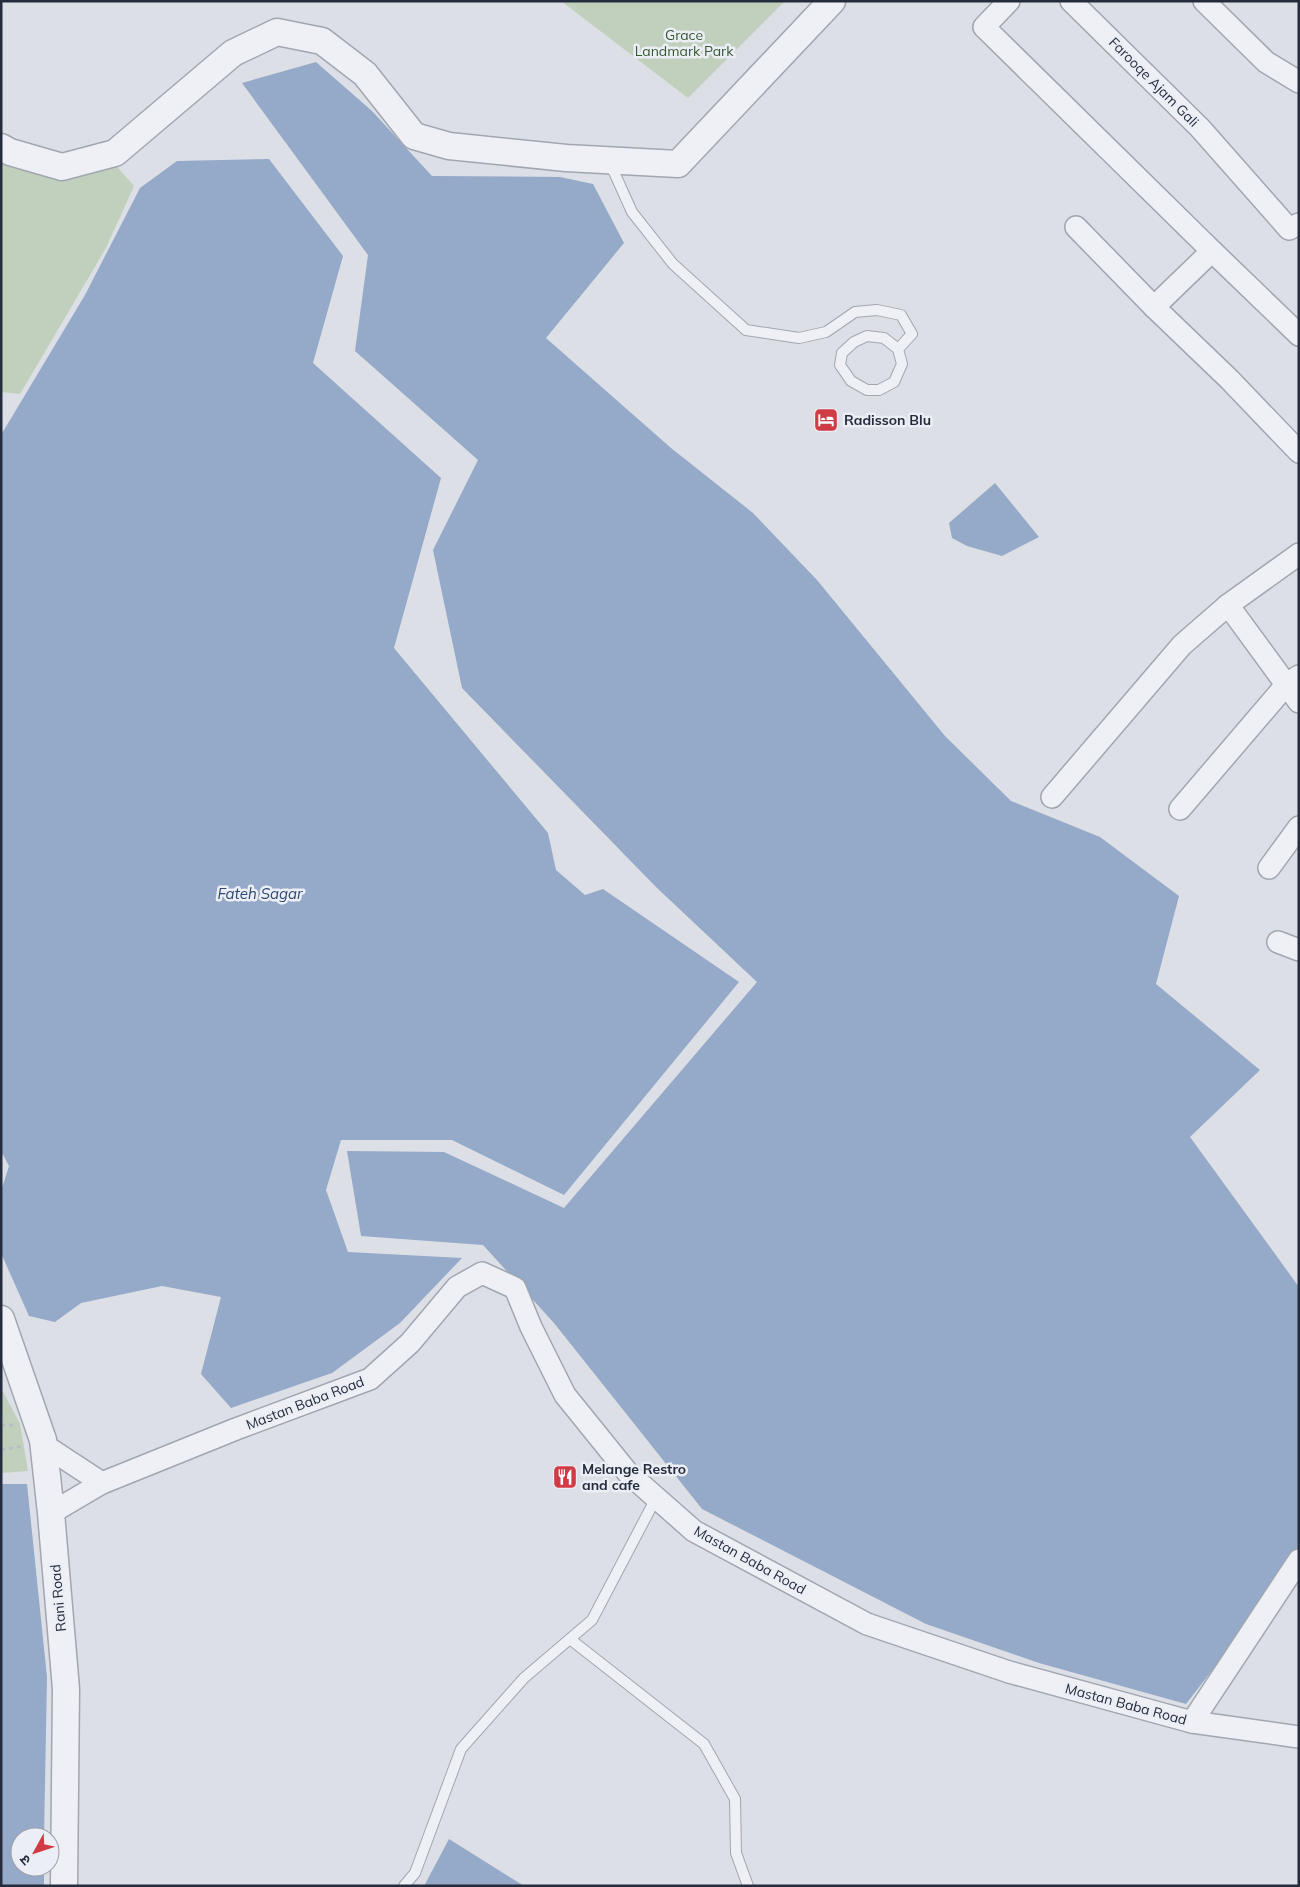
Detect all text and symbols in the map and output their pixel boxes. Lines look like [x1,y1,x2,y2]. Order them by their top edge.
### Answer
park label: Grace Landmark Park [635,26,734,60]
street label: Farooqe Ajam Gali [1105,33,1203,131]
hotel icon: Radisson Blu [813,407,839,433]
place label: Radisson Blu [844,411,931,429]
water label: Fateh Sagar [217,884,303,903]
street label: Mastan Baba Road [243,1372,367,1434]
place label: Melange Restro and cafe [582,1460,686,1494]
restaurant icon: Melange Restro and cafe [552,1464,578,1490]
street label: Mastan Baba Road [691,1522,809,1598]
street label: Rani Road [46,1564,70,1632]
street label: Mastan Baba Road [1063,1679,1189,1729]
north arrow [10,1827,60,1877]
text: उ [15,1851,35,1869]

